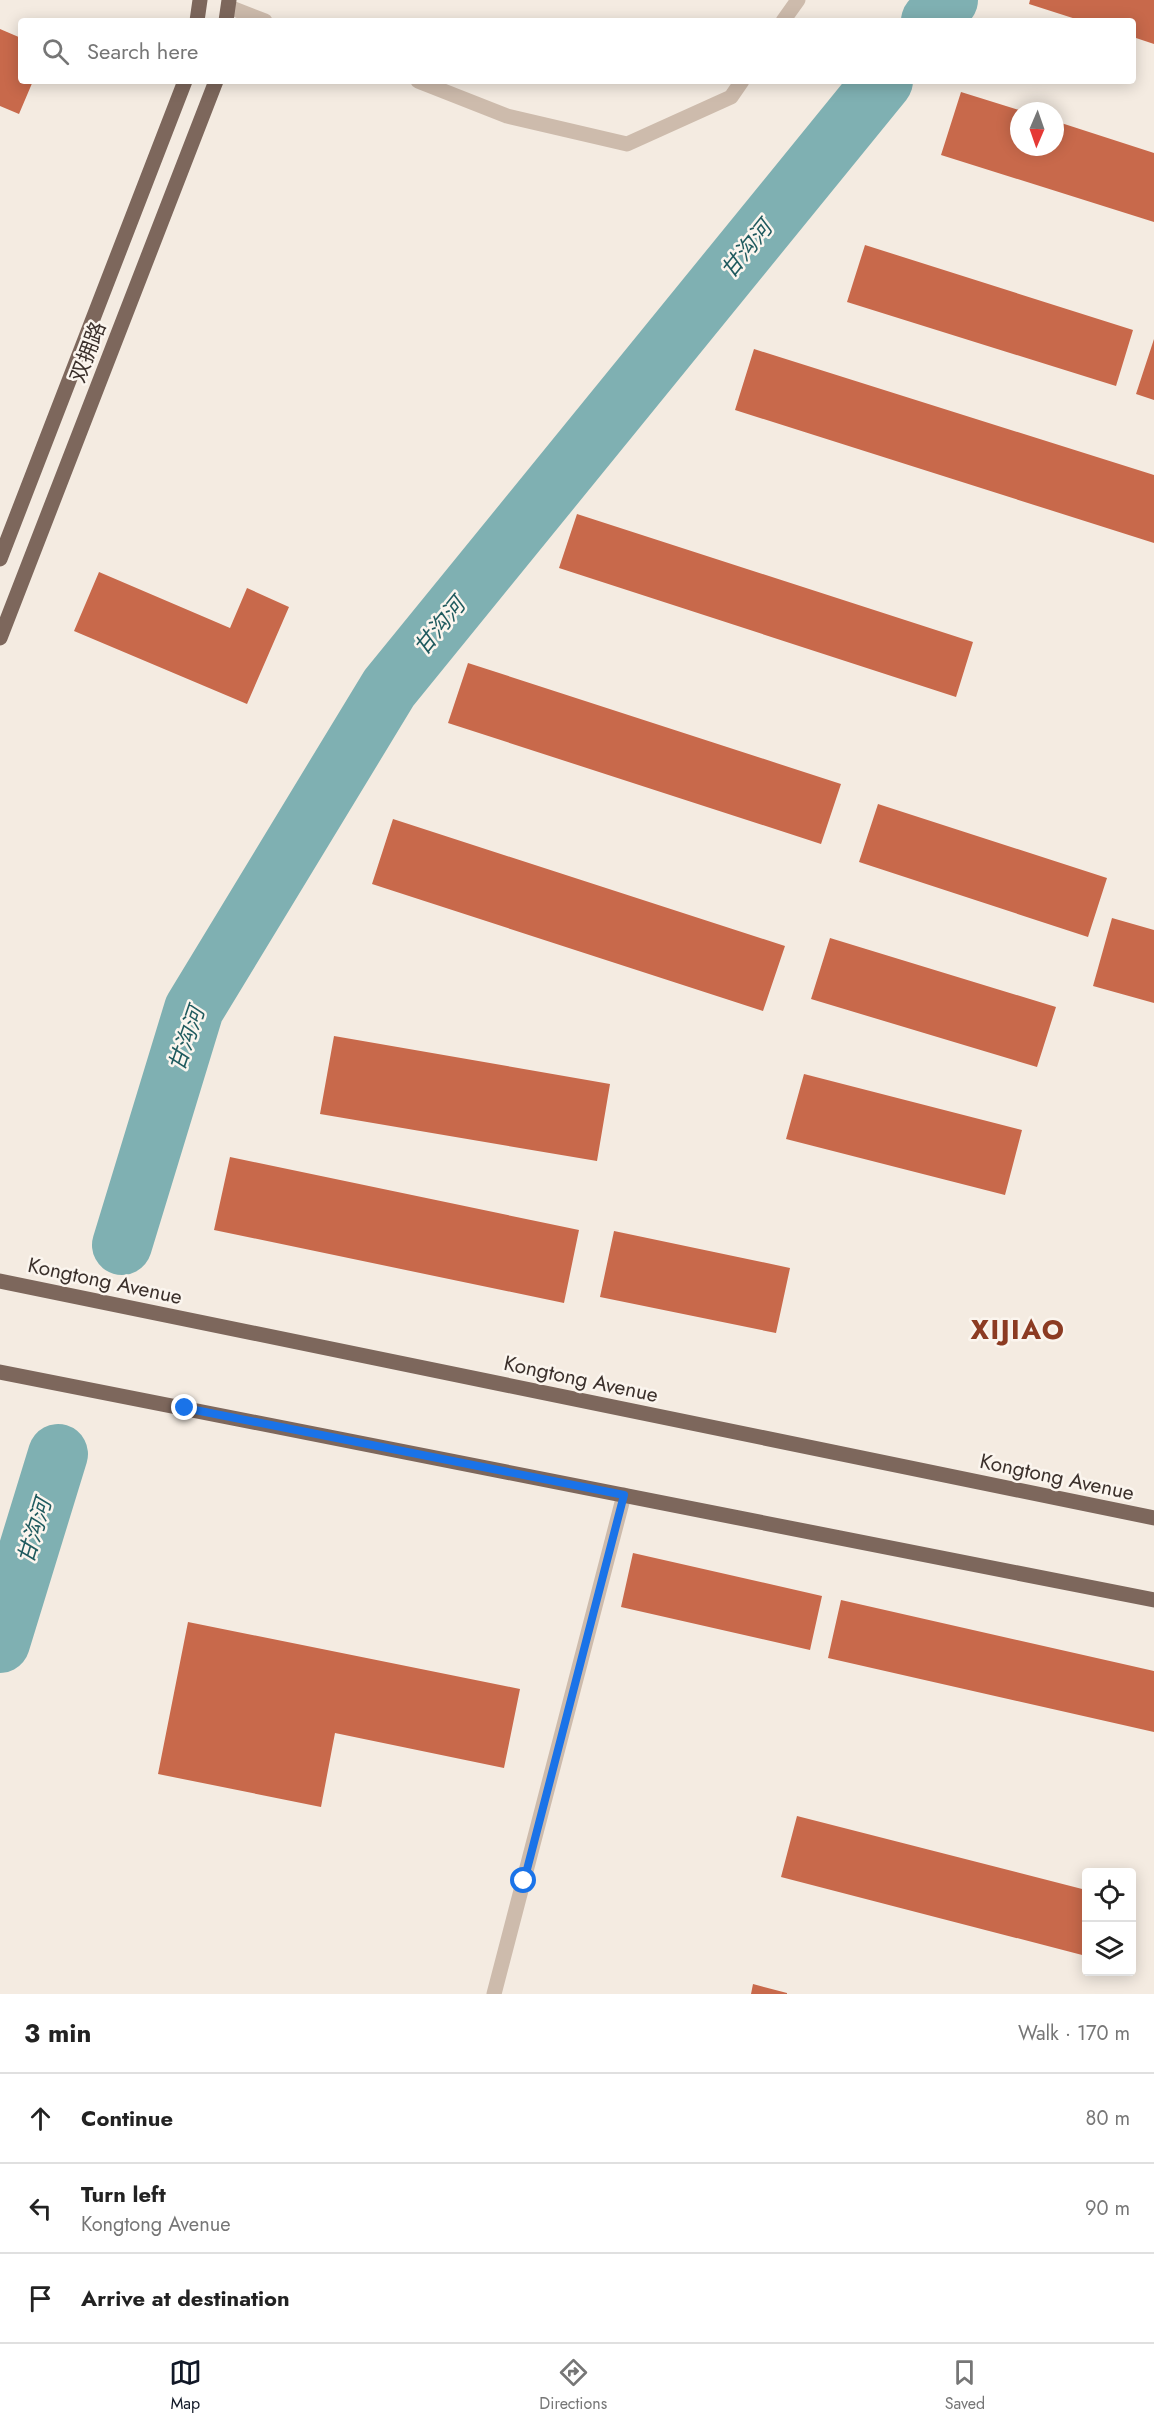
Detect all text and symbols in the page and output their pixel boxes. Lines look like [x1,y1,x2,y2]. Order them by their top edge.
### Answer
search box [18,18,1136,84]
icon: search [39,35,72,68]
text: Search here [87,35,198,67]
north arrow [1010,102,1064,156]
water label: 甘沟河 [713,210,782,285]
street label: 双拥路 [63,317,113,387]
water label: 甘沟河 [406,587,475,662]
water label: 甘沟河 [160,999,213,1075]
street label: Kongtong Avenue [25,1250,185,1312]
district label: XIJIAO [971,1310,1065,1349]
street label: Kongtong Avenue [501,1348,661,1410]
route end [171,1394,197,1420]
street label: Kongtong Avenue [977,1446,1137,1508]
water label: 甘沟河 [9,1491,60,1567]
route start [510,1867,536,1893]
map controls [1082,1868,1136,1976]
button: locate [1082,1868,1136,1922]
button: layers [1082,1922,1136,1976]
text: 3 min [24,2014,91,2052]
text: Walk · 170 m [1018,2019,1130,2048]
icon: ahead [24,2102,57,2135]
text: Continue [81,2102,173,2134]
text: 80 m [1085,2104,1130,2133]
text: Turn left [81,2178,166,2210]
icon: left [24,2192,57,2225]
text: 90 m [1085,2194,1130,2223]
text: Kongtong Avenue [81,2210,230,2239]
icon: arrive [24,2282,57,2315]
text: Arrive at destination [81,2282,290,2314]
tab: Map [169,2356,202,2415]
tab: Directions [539,2356,607,2415]
tab: Saved [945,2356,985,2415]

